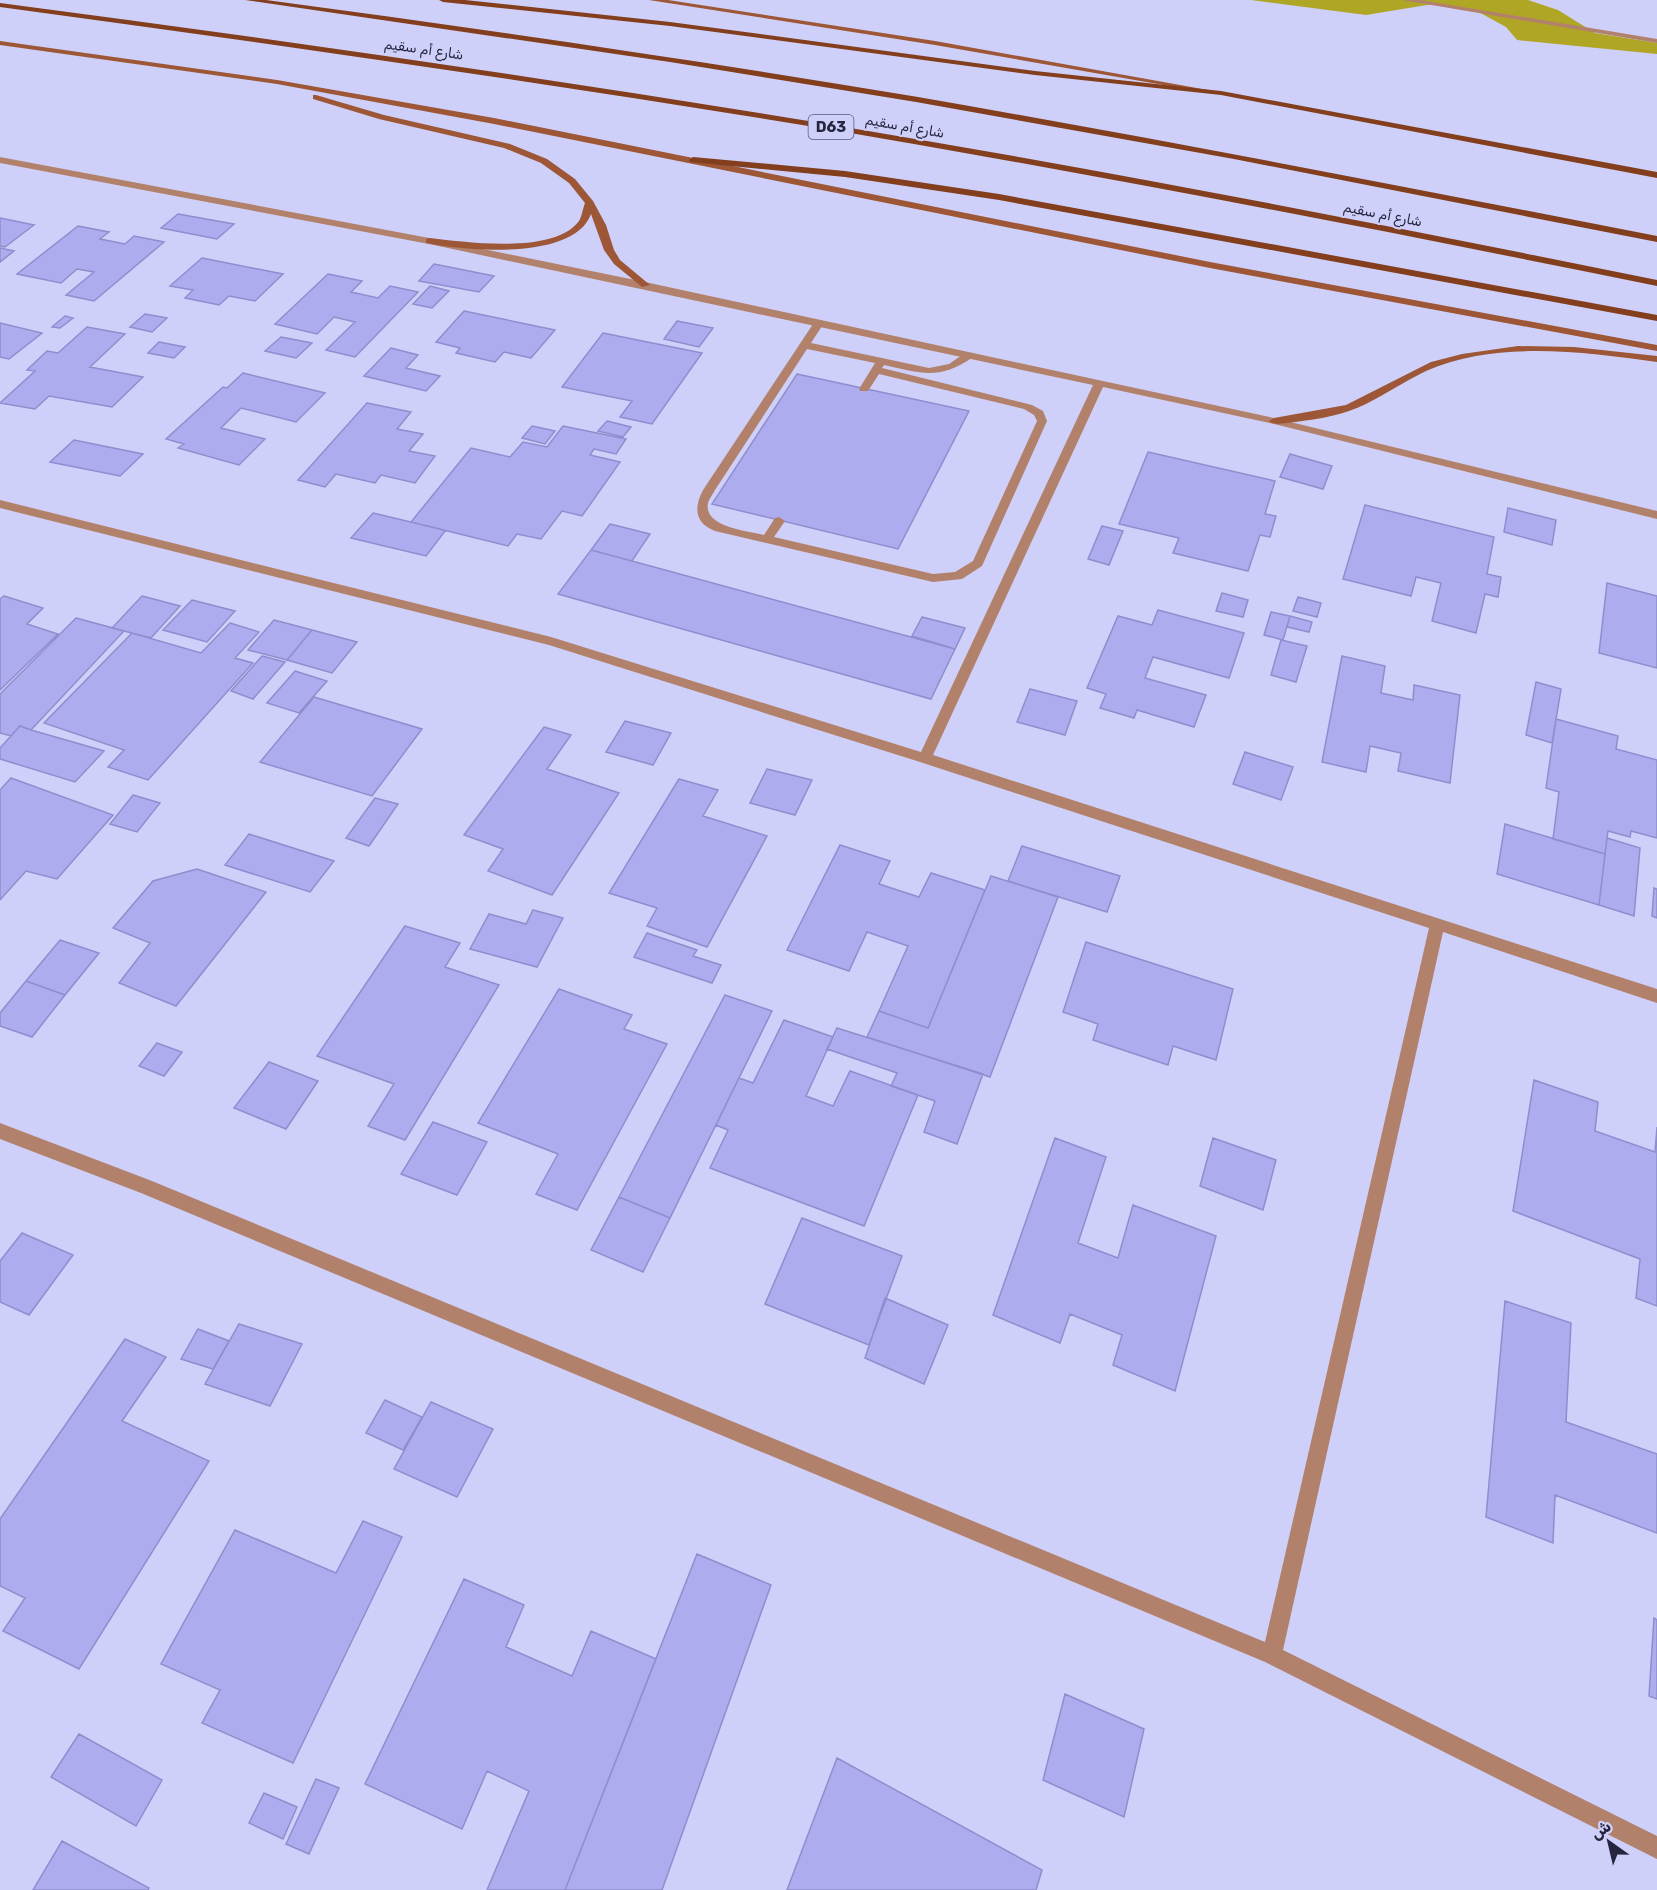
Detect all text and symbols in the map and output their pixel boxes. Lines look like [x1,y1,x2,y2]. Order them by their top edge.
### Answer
street label: شارع أم سقيم [383,36,465,65]
street label: شارع أم سقيم [864,111,946,144]
road number: D63 [808,115,854,139]
street label: شارع أم سقيم [1342,199,1424,232]
north arrow [1579,1812,1639,1872]
text: ش [1587,1816,1615,1844]

